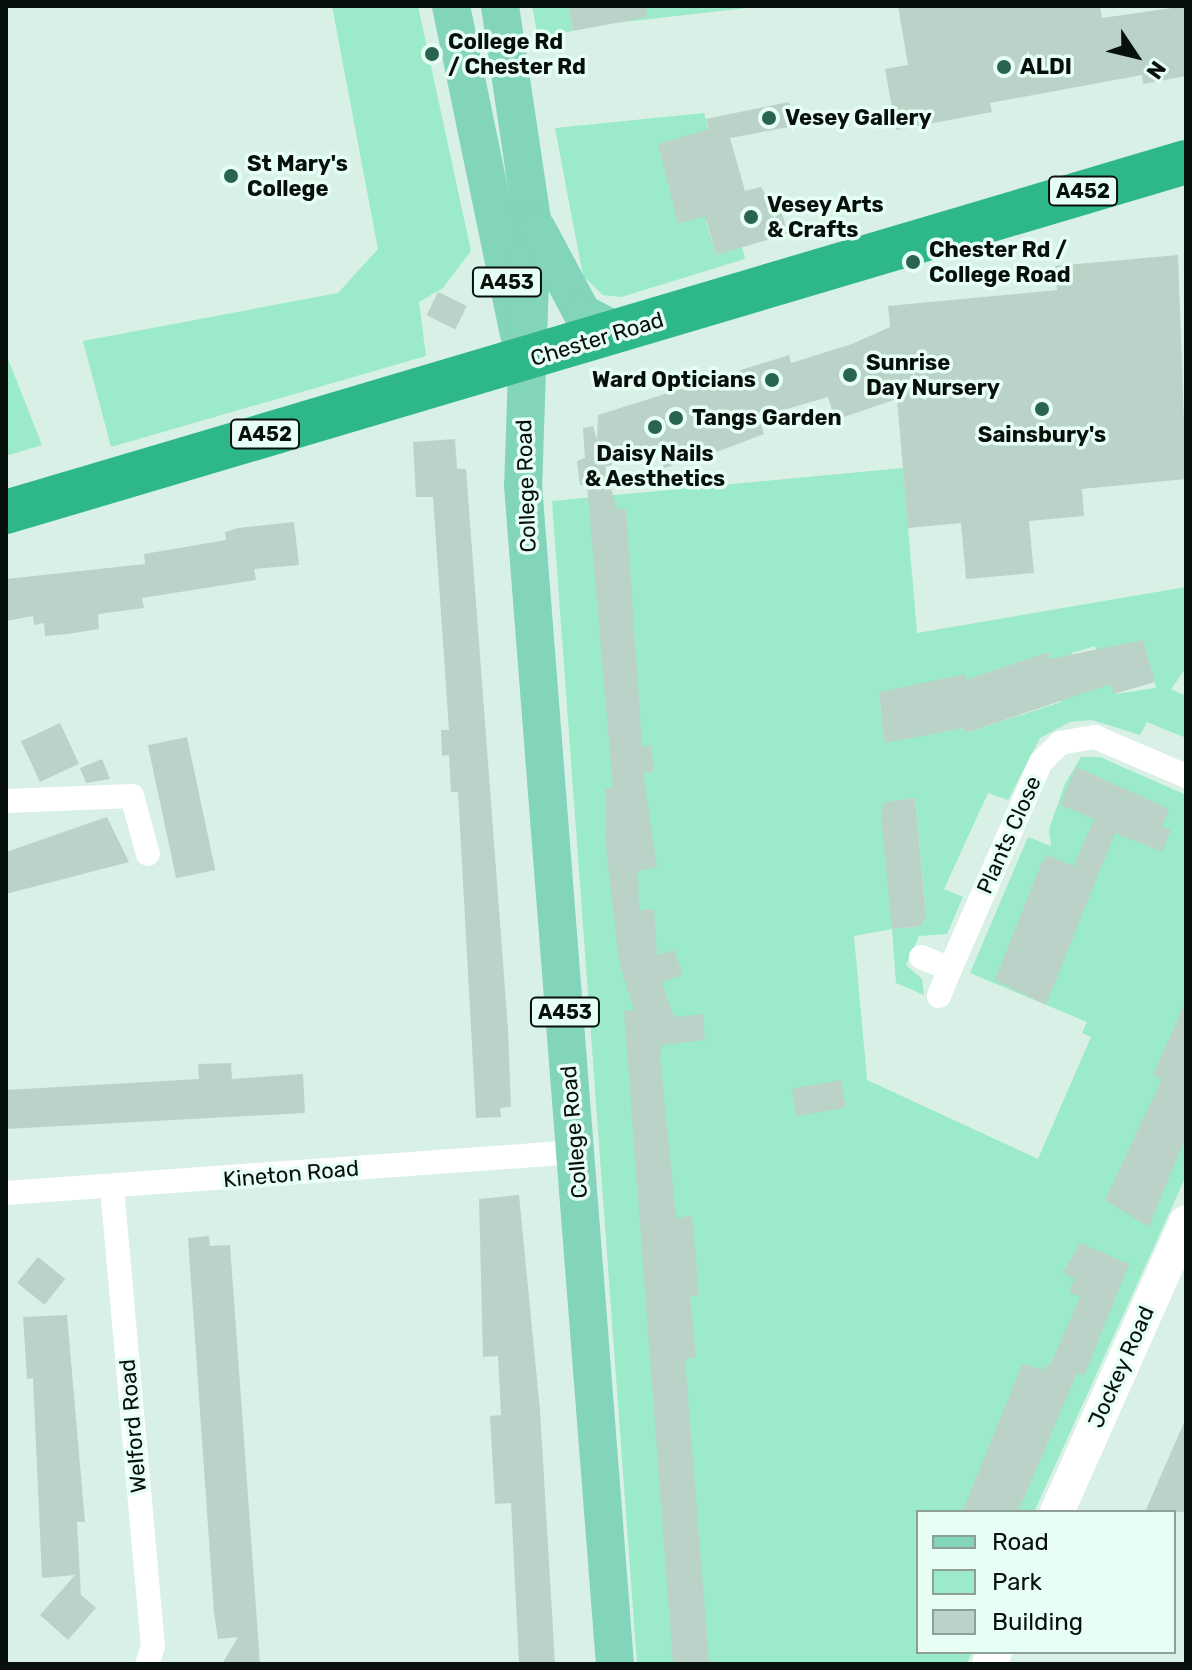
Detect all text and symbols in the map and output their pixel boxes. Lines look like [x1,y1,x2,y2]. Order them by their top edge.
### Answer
north arrow [1096,16,1176,96]
place label: College Rd / Chester Rd [448,28,586,80]
marker: College Rd / Chester Rd [423,45,441,63]
place label: ALDI [1020,54,1072,80]
text: N [1140,56,1172,84]
marker: ALDI [995,58,1013,76]
place label: Vesey Gallery [785,105,932,131]
marker: Vesey Gallery [760,109,778,127]
place label: St Mary's College [247,150,348,202]
marker: St Mary's College [222,167,240,185]
road number: A452 [1047,175,1119,207]
place label: Vesey Arts & Crafts [767,191,885,242]
marker: Vesey Arts & Crafts [742,208,760,226]
place label: Chester Rd / College Road [929,236,1071,288]
marker: Chester Rd / College Road [904,253,922,271]
road number: A453 [471,266,543,298]
street label: Chester Road [527,306,667,372]
place label: Sunrise Day Nursery [866,349,1000,400]
marker: Sunrise Day Nursery [841,366,859,384]
place label: Ward Opticians [592,367,756,393]
marker: Ward Opticians [763,371,781,389]
marker: Sainsbury's [1033,400,1051,418]
place label: Tangs Garden [692,405,842,431]
marker: Tangs Garden [667,409,685,427]
road number: A452 [229,418,301,450]
marker: Daisy Nails & Aesthetics [646,418,664,436]
street label: College Road [510,419,542,553]
place label: Sainsbury's [978,422,1106,448]
place label: Daisy Nails & Aesthetics [584,440,726,492]
street label: Plants Close [971,772,1047,898]
road number: A453 [529,996,601,1028]
street label: College Road [555,1064,593,1200]
street label: Kineton Road [222,1155,360,1193]
street label: Jockey Road [1082,1302,1160,1432]
street label: Welford Road [114,1358,152,1494]
legend [916,1510,1176,1654]
text: Road [992,1528,1049,1556]
text: Park [992,1568,1042,1596]
text: Building [992,1608,1083,1636]

